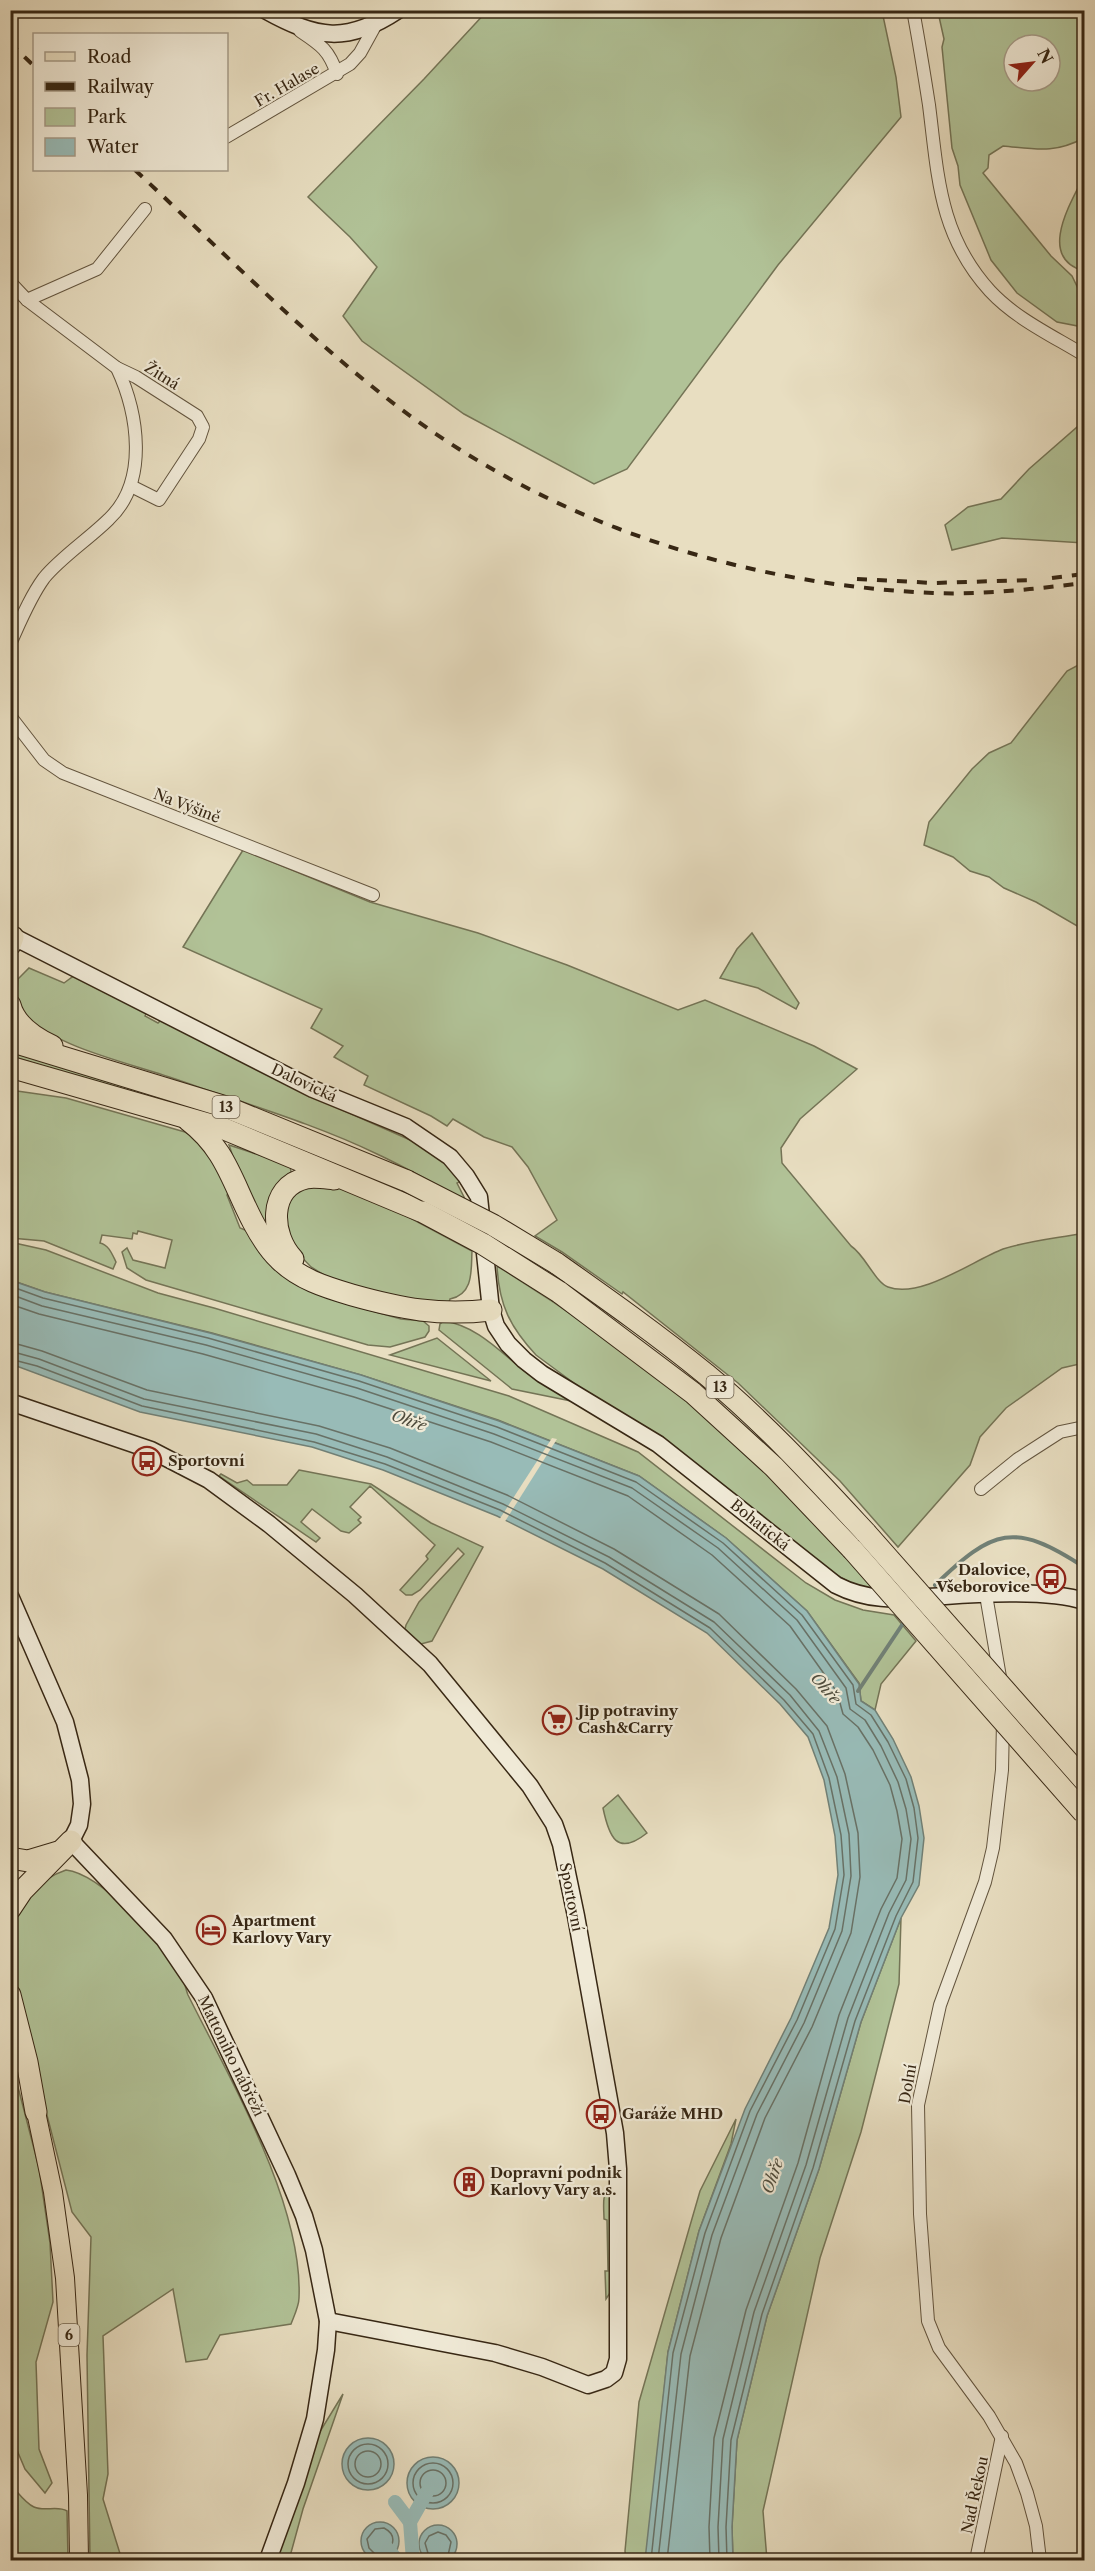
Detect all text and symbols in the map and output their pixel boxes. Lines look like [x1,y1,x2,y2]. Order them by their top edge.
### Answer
legend [33,33,228,171]
north arrow [1002,33,1062,93]
text: N [1033,45,1057,67]
text: Road [87,46,132,68]
street label: Fr. Halase [251,58,323,111]
text: Railway [87,76,155,98]
text: Park [87,106,128,128]
text: Water [86,136,139,158]
street label: Žitná [141,358,183,394]
street label: Na Výšině [151,784,223,827]
street label: Dalovická [268,1059,340,1106]
road number: 13 [212,1096,240,1118]
road number: 13 [706,1376,734,1398]
water label: Ohře [389,1405,430,1436]
bus stop icon: Sportovní [131,1445,163,1477]
place label: Sportovní [168,1451,245,1470]
street label: Bohatická [727,1495,794,1554]
place label: Dalovice, Všeborovice [935,1560,1030,1596]
bus stop icon: Dalovice, Všeborovice [1035,1563,1067,1595]
water label: Ohře [807,1668,846,1709]
place label: Jip potraviny Cash&Carry [575,1701,679,1737]
supermarket icon: Jip potraviny Cash&Carry [541,1704,573,1736]
street label: Sportovní [556,1861,588,1933]
place label: Apartment Karlovy Vary [231,1911,332,1947]
hotel icon: Apartment Karlovy Vary [195,1914,227,1946]
street label: Mattoniho nábřeží [194,1992,269,2120]
street label: Dolní [895,2062,920,2105]
bus stop icon: Garáže MHD [585,2098,617,2130]
place label: Garáže MHD [622,2104,723,2123]
water label: Ohře [757,2155,788,2196]
place label: Dopravní podnik Karlovy Vary a.s. [490,2163,623,2199]
building icon: Dopravní podnik Karlovy Vary a.s. [453,2166,485,2198]
road number: 6 [58,2324,80,2346]
street label: Nad Řekou [957,2454,992,2535]

